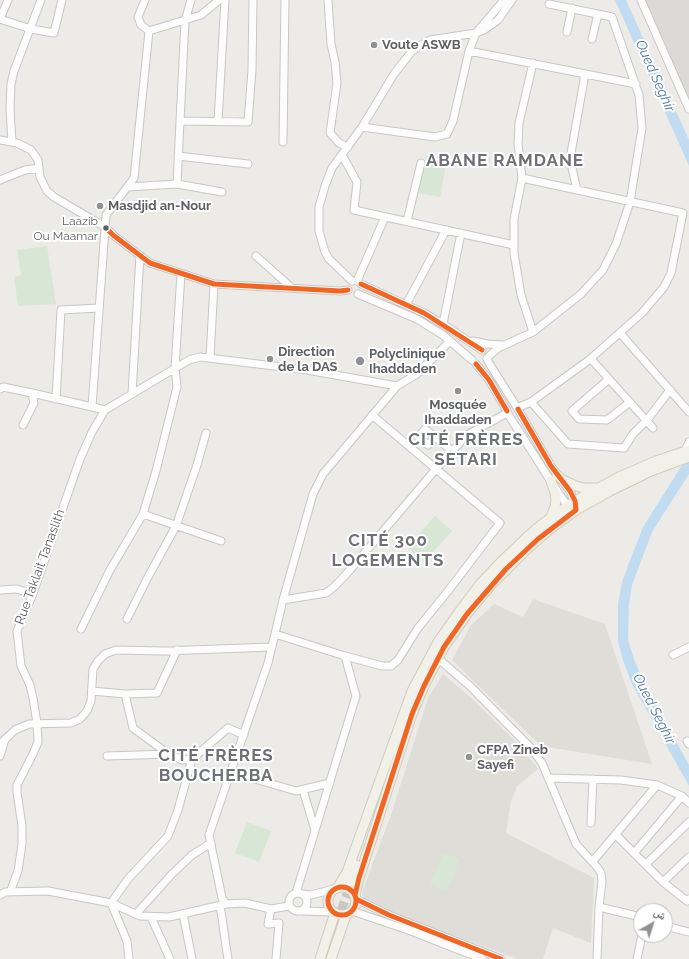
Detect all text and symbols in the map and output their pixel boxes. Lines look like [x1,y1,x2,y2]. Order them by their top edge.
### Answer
place label: Voute ASWB [382,37,461,53]
water label: Oued Seghir [632,37,678,115]
marker: Voute ASWB [369,40,379,50]
district label: ABANE RAMDANE [426,151,584,171]
place label: Masdjid an-Nour [108,198,211,214]
marker: Masdjid an-Nour [95,201,105,211]
place label: Laazib Ou Maamar [33,214,98,242]
marker: Laazib Ou Maamar [101,223,111,233]
place label: Direction de la DAS [278,344,338,375]
place label: Polyclinique Ihaddaden [369,346,446,377]
marker: Direction de la DAS [265,354,275,364]
marker: Polyclinique Ihaddaden [354,355,366,367]
marker: Mosquée Ihaddaden [453,386,463,396]
place label: Mosquée Ihaddaden [424,397,492,428]
district label: CITÉ FRÈRES SETARI [408,430,524,470]
street label: Rue Taklait Tanaslith [12,507,68,627]
district label: CITÉ 300 LOGEMENTS [332,531,444,571]
water label: Oued Seghir [629,671,679,747]
place label: CFPA Zineb Sayefi [477,742,548,773]
district label: CITÉ FRÈRES BOUCHERBA [158,746,274,786]
marker: CFPA Zineb Sayefi [464,752,474,762]
north arrow [633,903,673,943]
text: ش [652,905,669,923]

